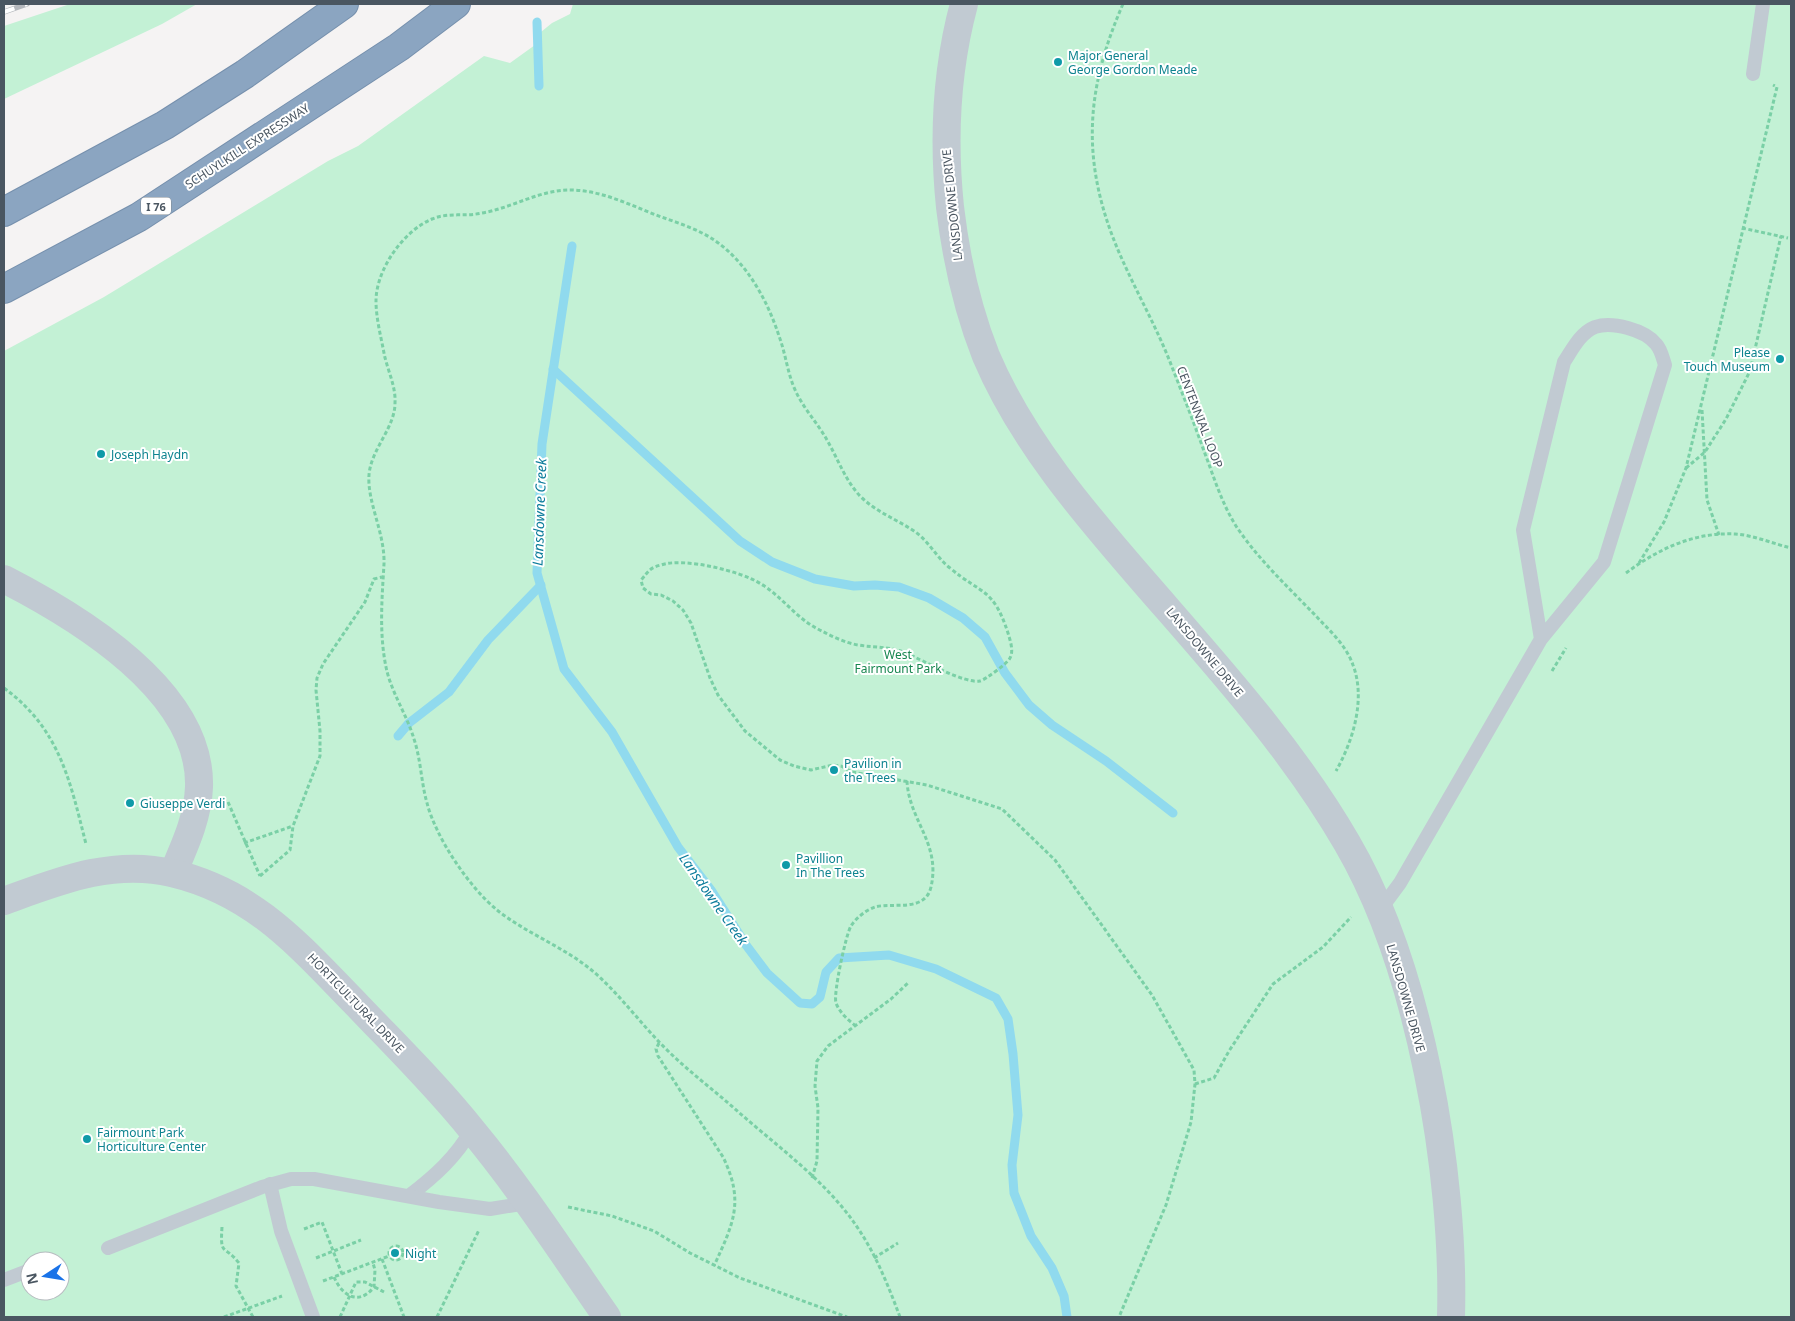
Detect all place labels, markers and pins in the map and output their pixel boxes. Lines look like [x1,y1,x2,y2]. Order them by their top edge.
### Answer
place label: Major General George Gordon Meade [1068,47,1198,78]
marker: Major General George Gordon Meade [1052,56,1064,68]
place label: Please Touch Museum [1684,344,1770,375]
marker: Please Touch Museum [1774,353,1786,365]
place label: Joseph Haydn [110,446,189,463]
marker: Joseph Haydn [95,448,107,460]
place label: Pavilion in the Trees [844,755,902,786]
marker: Pavilion in the Trees [828,764,840,776]
place label: Giuseppe Verdi [140,795,225,812]
marker: Giuseppe Verdi [124,797,136,809]
place label: Pavillion In The Trees [796,850,865,881]
marker: Pavillion In The Trees [780,859,792,871]
place label: Fairmount Park Horticulture Center [97,1124,206,1155]
marker: Fairmount Park Horticulture Center [81,1133,93,1145]
place label: Night [405,1245,437,1262]
marker: Night [389,1247,401,1259]

